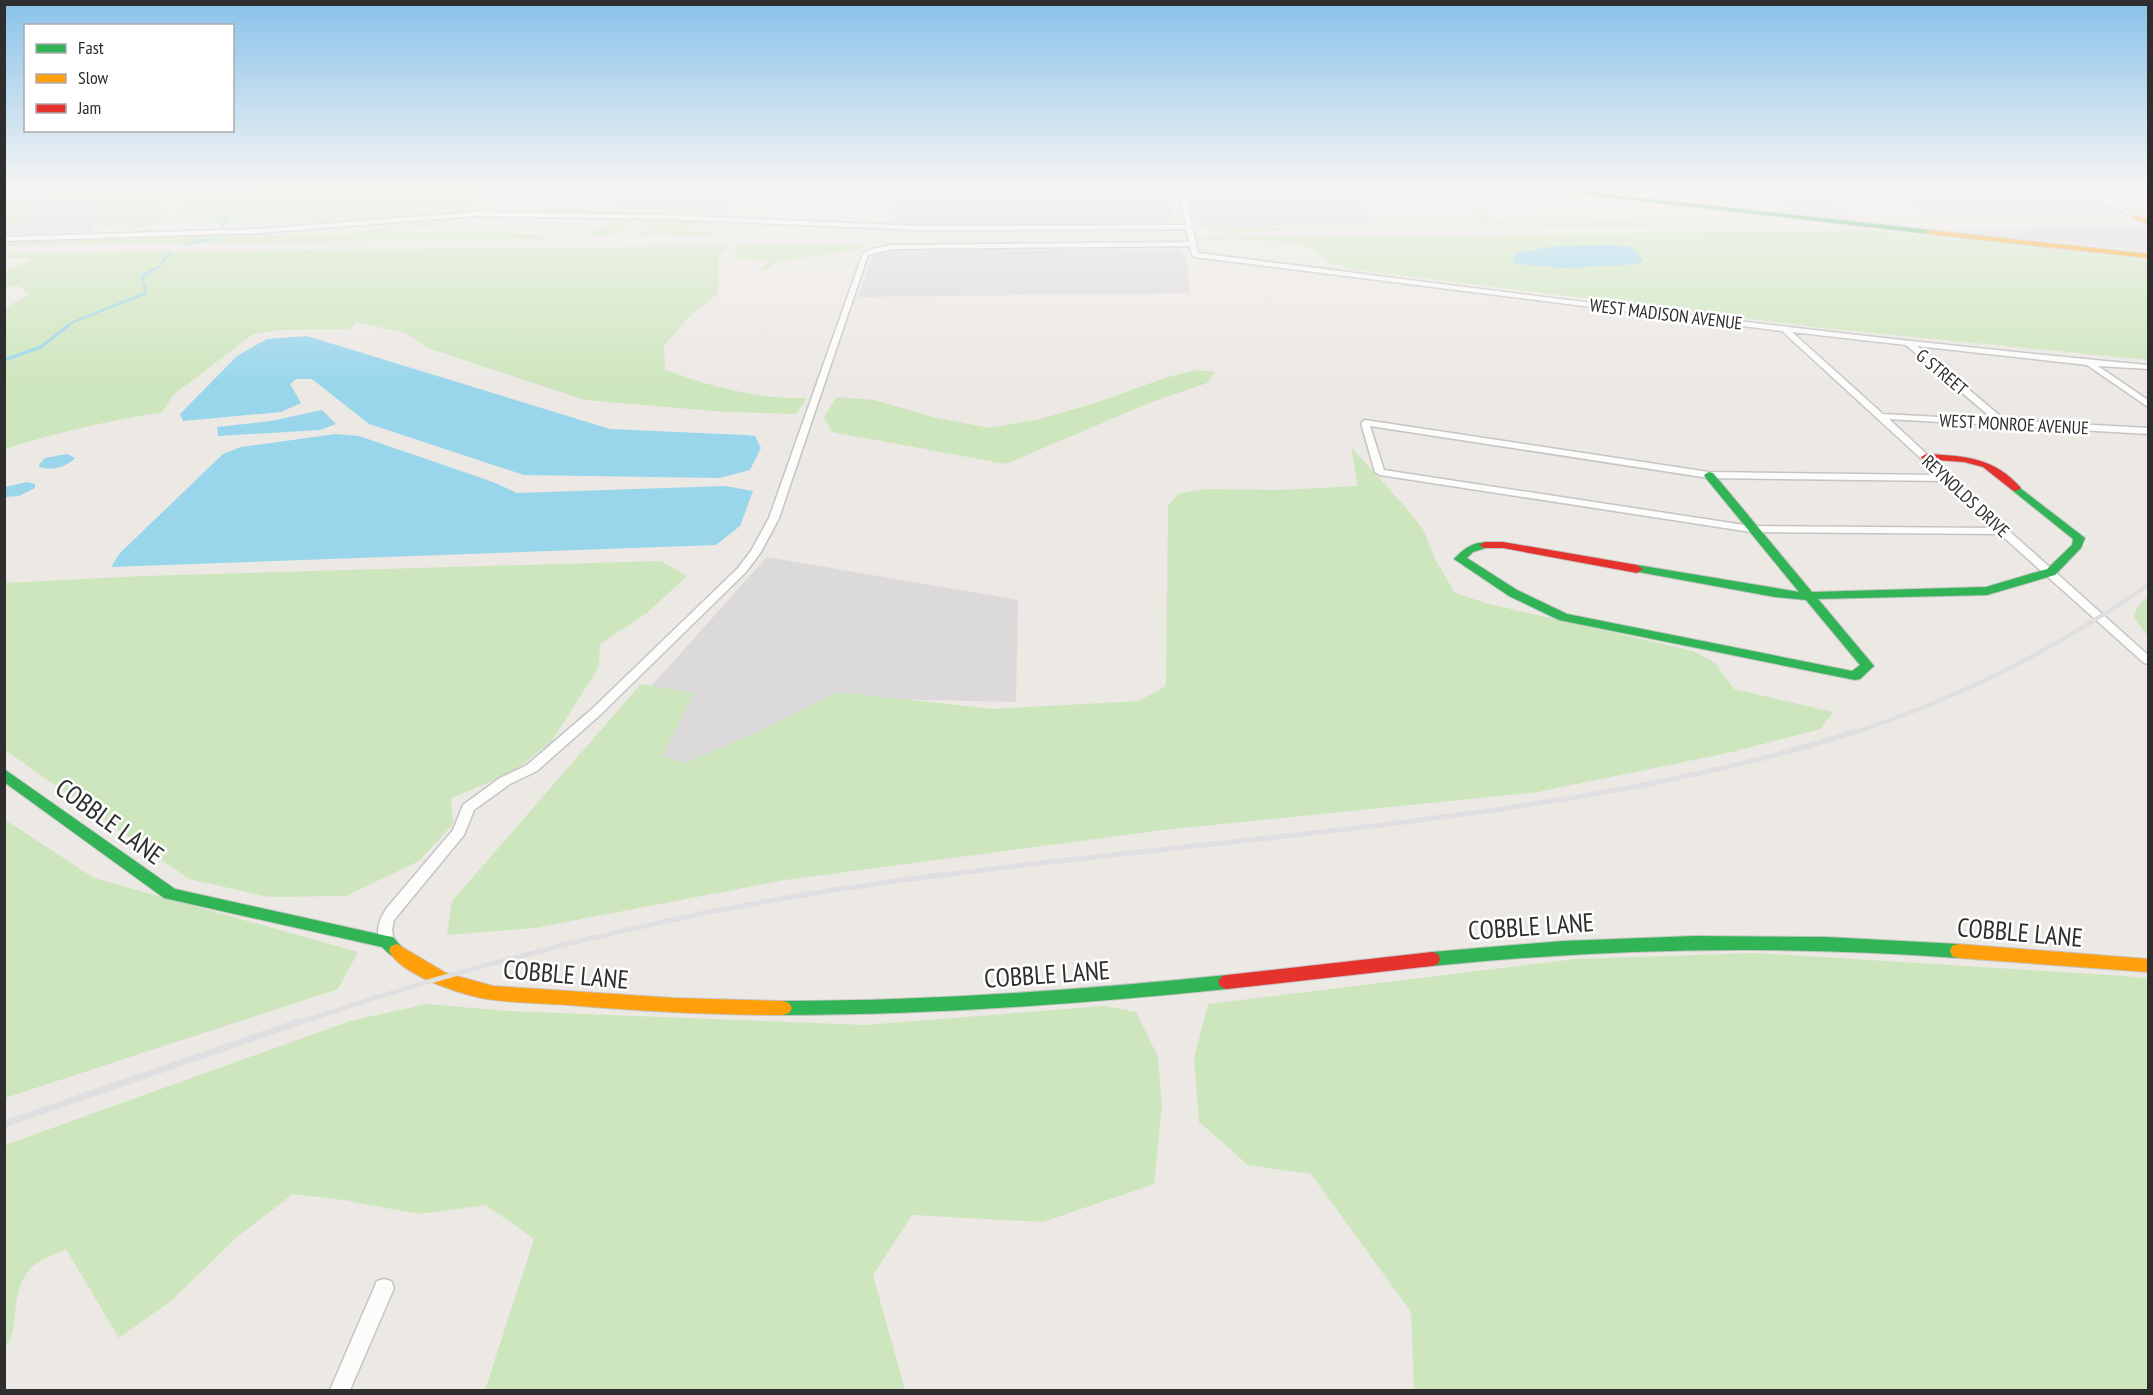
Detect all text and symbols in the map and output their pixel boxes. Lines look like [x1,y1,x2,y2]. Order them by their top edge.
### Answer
legend [24,24,234,132]
text: Fast [78,36,104,59]
text: Slow [78,66,109,89]
text: Jam [77,96,101,119]
street label: WEST MADISON AVENUE [1588,293,1744,335]
street label: G STREET [1911,344,1973,400]
street label: WEST MONROE AVENUE [1939,409,2089,439]
street label: REYNOLDS DRIVE [1918,450,2014,542]
street label: COBBLE LANE [49,771,171,871]
street label: COBBLE LANE [1467,905,1595,947]
street label: COBBLE LANE [1956,910,2084,954]
street label: COBBLE LANE [502,952,630,996]
street label: COBBLE LANE [983,953,1111,995]

